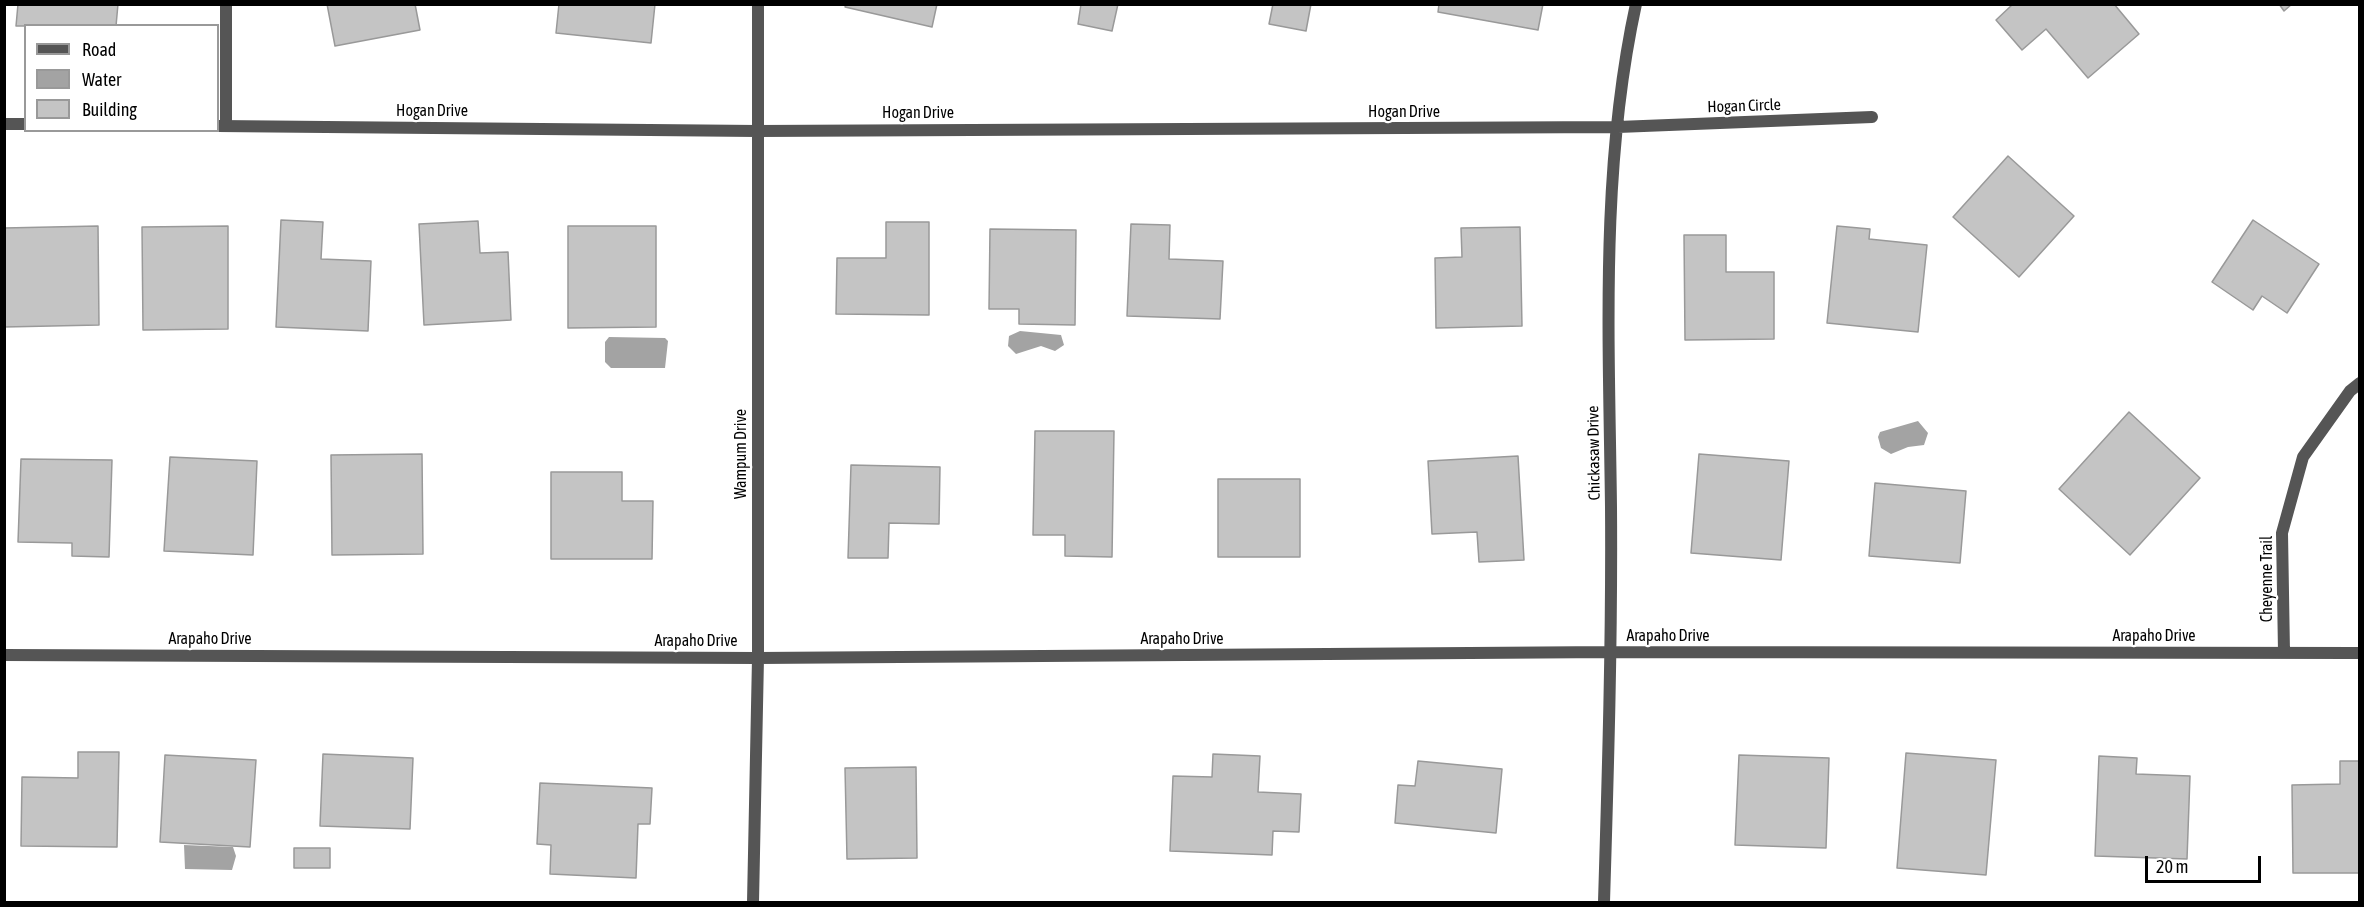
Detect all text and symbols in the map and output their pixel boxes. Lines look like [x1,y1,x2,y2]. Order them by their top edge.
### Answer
legend [24,24,219,132]
text: Road [82,39,116,60]
text: Water [82,69,121,90]
street label: Hogan Circle [1707,95,1781,117]
text: Building [82,99,137,120]
street label: Hogan Drive [396,101,468,121]
street label: Hogan Drive [1368,102,1440,122]
street label: Hogan Drive [882,103,954,123]
street label: Chickasaw Drive [1584,405,1604,501]
street label: Wampum Drive [731,409,751,499]
street label: Cheyenne Trail [2257,536,2277,622]
street label: Arapaho Drive [1626,626,1710,646]
street label: Arapaho Drive [2112,626,2196,646]
street label: Arapaho Drive [168,629,252,649]
street label: Arapaho Drive [1140,629,1224,649]
street label: Arapaho Drive [654,631,738,651]
scale bar [2148,844,2264,882]
text: 20 m [2156,856,2188,877]

